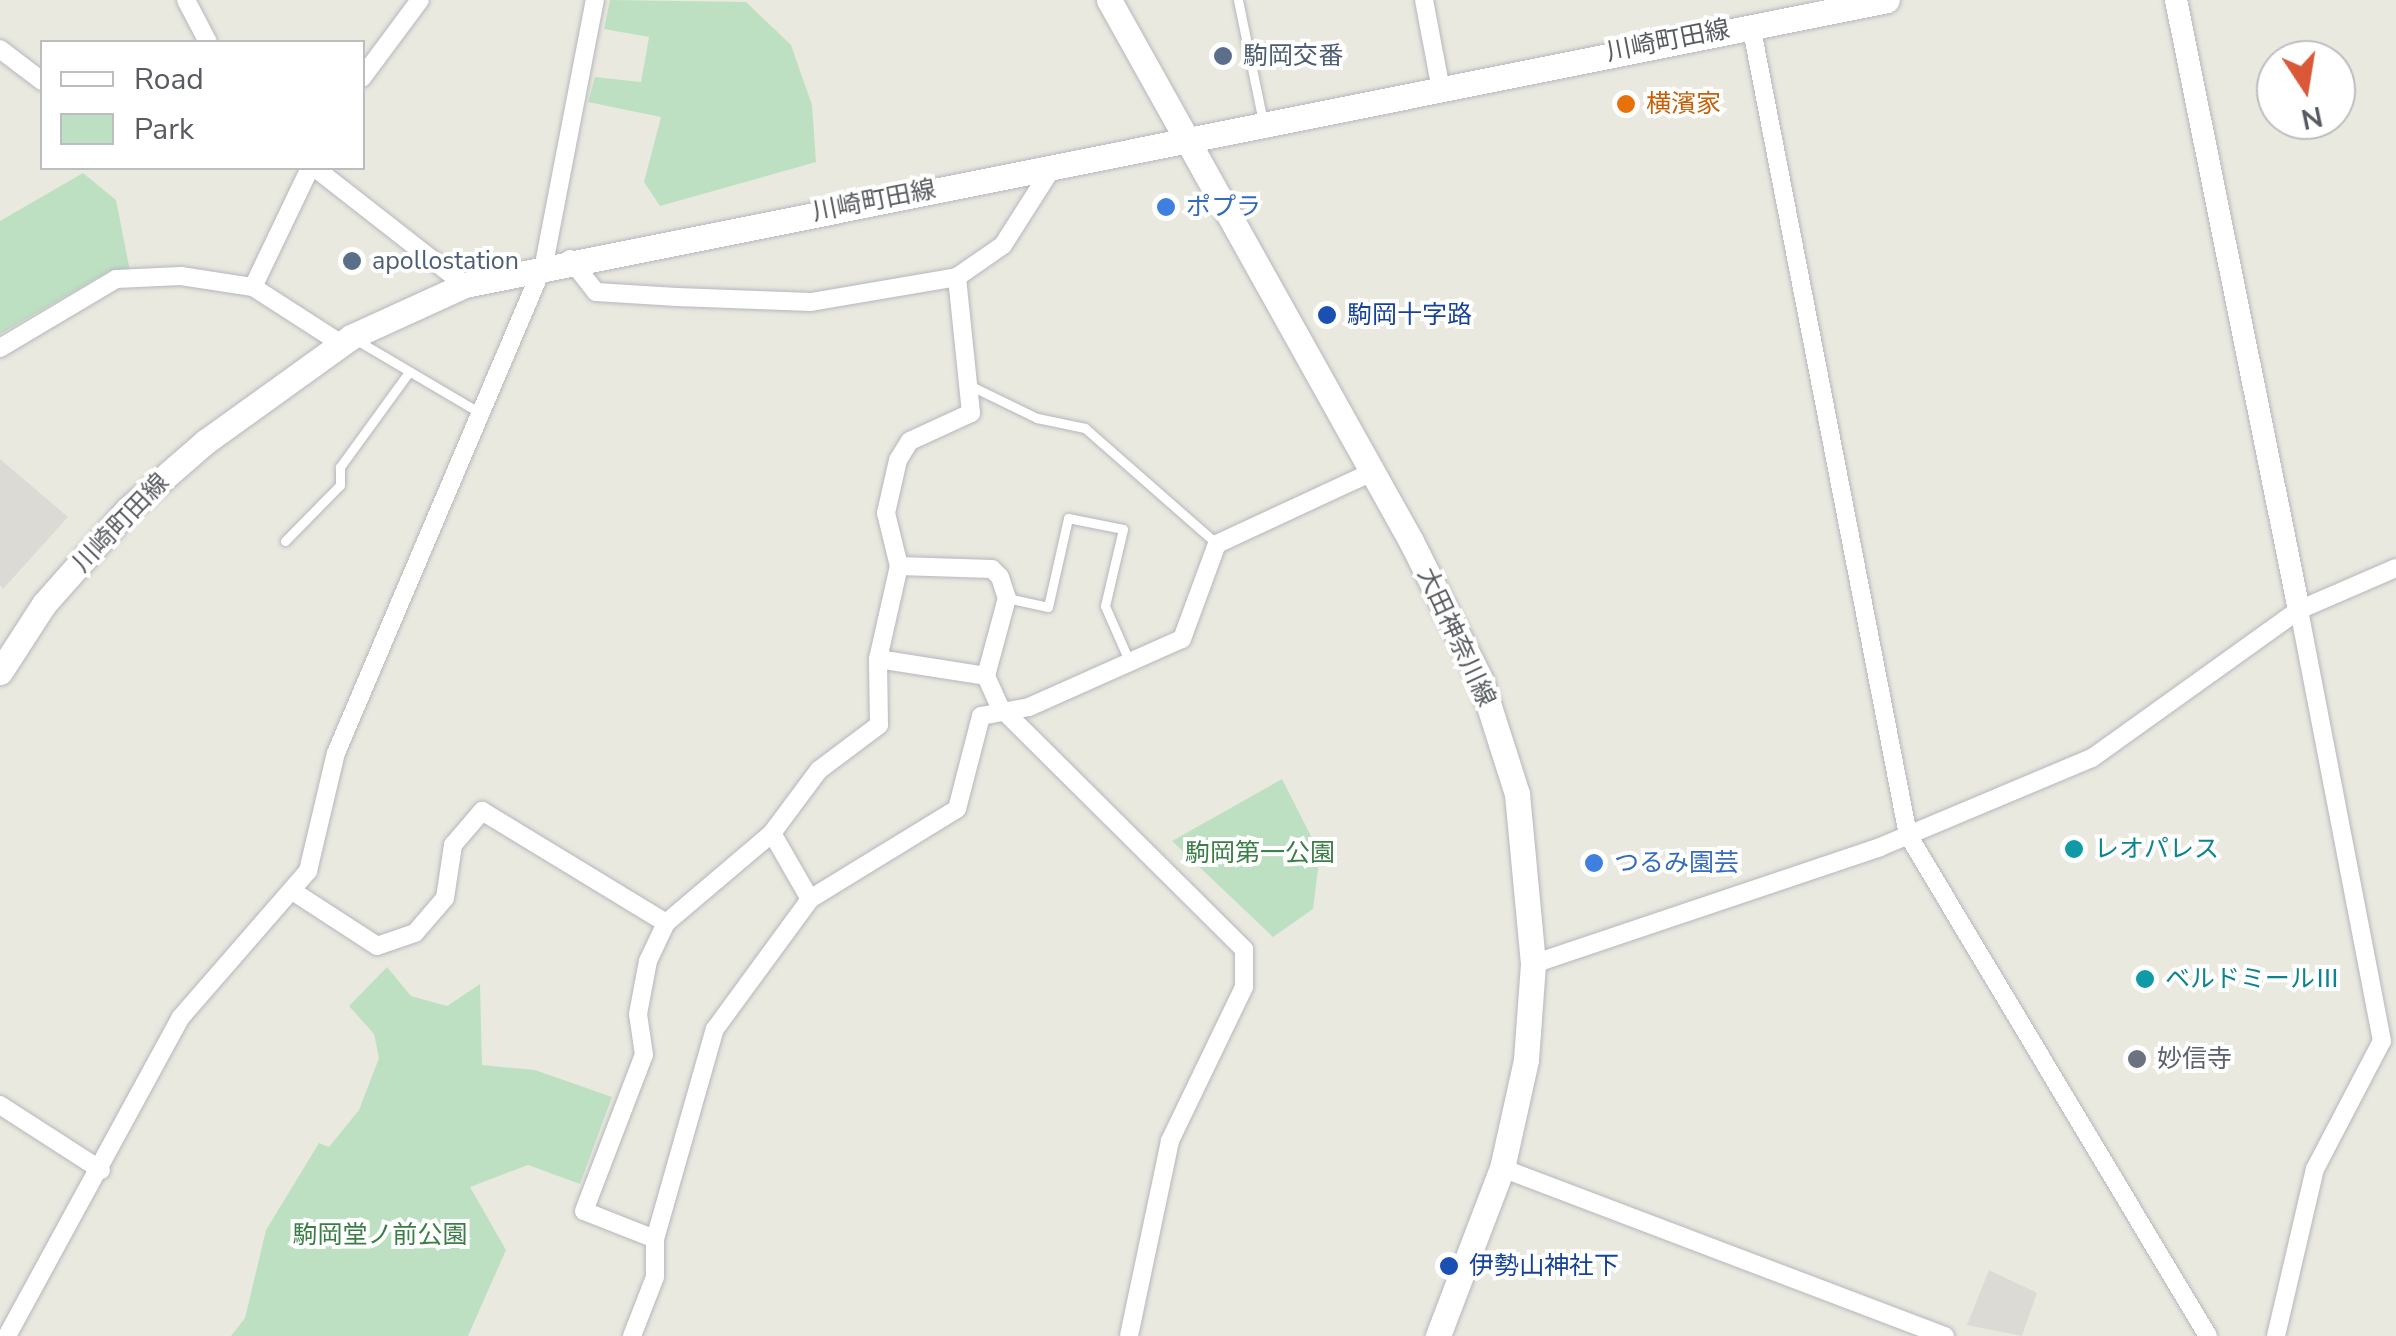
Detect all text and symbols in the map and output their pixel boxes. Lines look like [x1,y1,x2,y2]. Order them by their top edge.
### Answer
street label: 川崎町田線 [1604,14,1732,68]
legend [40,40,365,170]
north arrow [2256,40,2356,140]
place label: 駒岡交番 [1243,41,1343,71]
marker: 駒岡交番 [1212,45,1234,67]
text: Road [134,59,204,100]
place label: 横濱家 [1646,89,1721,119]
marker: 横濱家 [1615,93,1637,115]
text: N [2298,97,2326,138]
text: Park [134,109,194,150]
street label: 川崎町田線 [810,174,938,228]
place label: ポプラ [1186,192,1261,222]
marker: ポプラ [1155,196,1177,218]
place label: apollostation [372,246,519,276]
marker: apollostation [341,250,363,272]
place label: 駒岡十字路 [1347,300,1472,330]
marker: 駒岡十字路 [1316,304,1338,326]
street label: 川崎町田線 [67,468,175,578]
street label: 大田神奈川線 [1411,563,1501,711]
place label: レオパレス [2094,834,2219,864]
park label: 駒岡第一公園 [1185,838,1335,868]
marker: レオパレス [2063,838,2085,860]
place label: つるみ園芸 [1614,848,1739,878]
marker: つるみ園芸 [1583,852,1605,874]
place label: ベルドミールⅢ [2165,964,2340,994]
marker: ベルドミールⅢ [2134,968,2156,990]
place label: 妙信寺 [2157,1044,2232,1074]
marker: 妙信寺 [2126,1048,2148,1070]
park label: 駒岡堂ノ前公園 [293,1220,467,1250]
place label: 伊勢山神社下 [1469,1251,1619,1281]
marker: 伊勢山神社下 [1438,1255,1460,1277]

